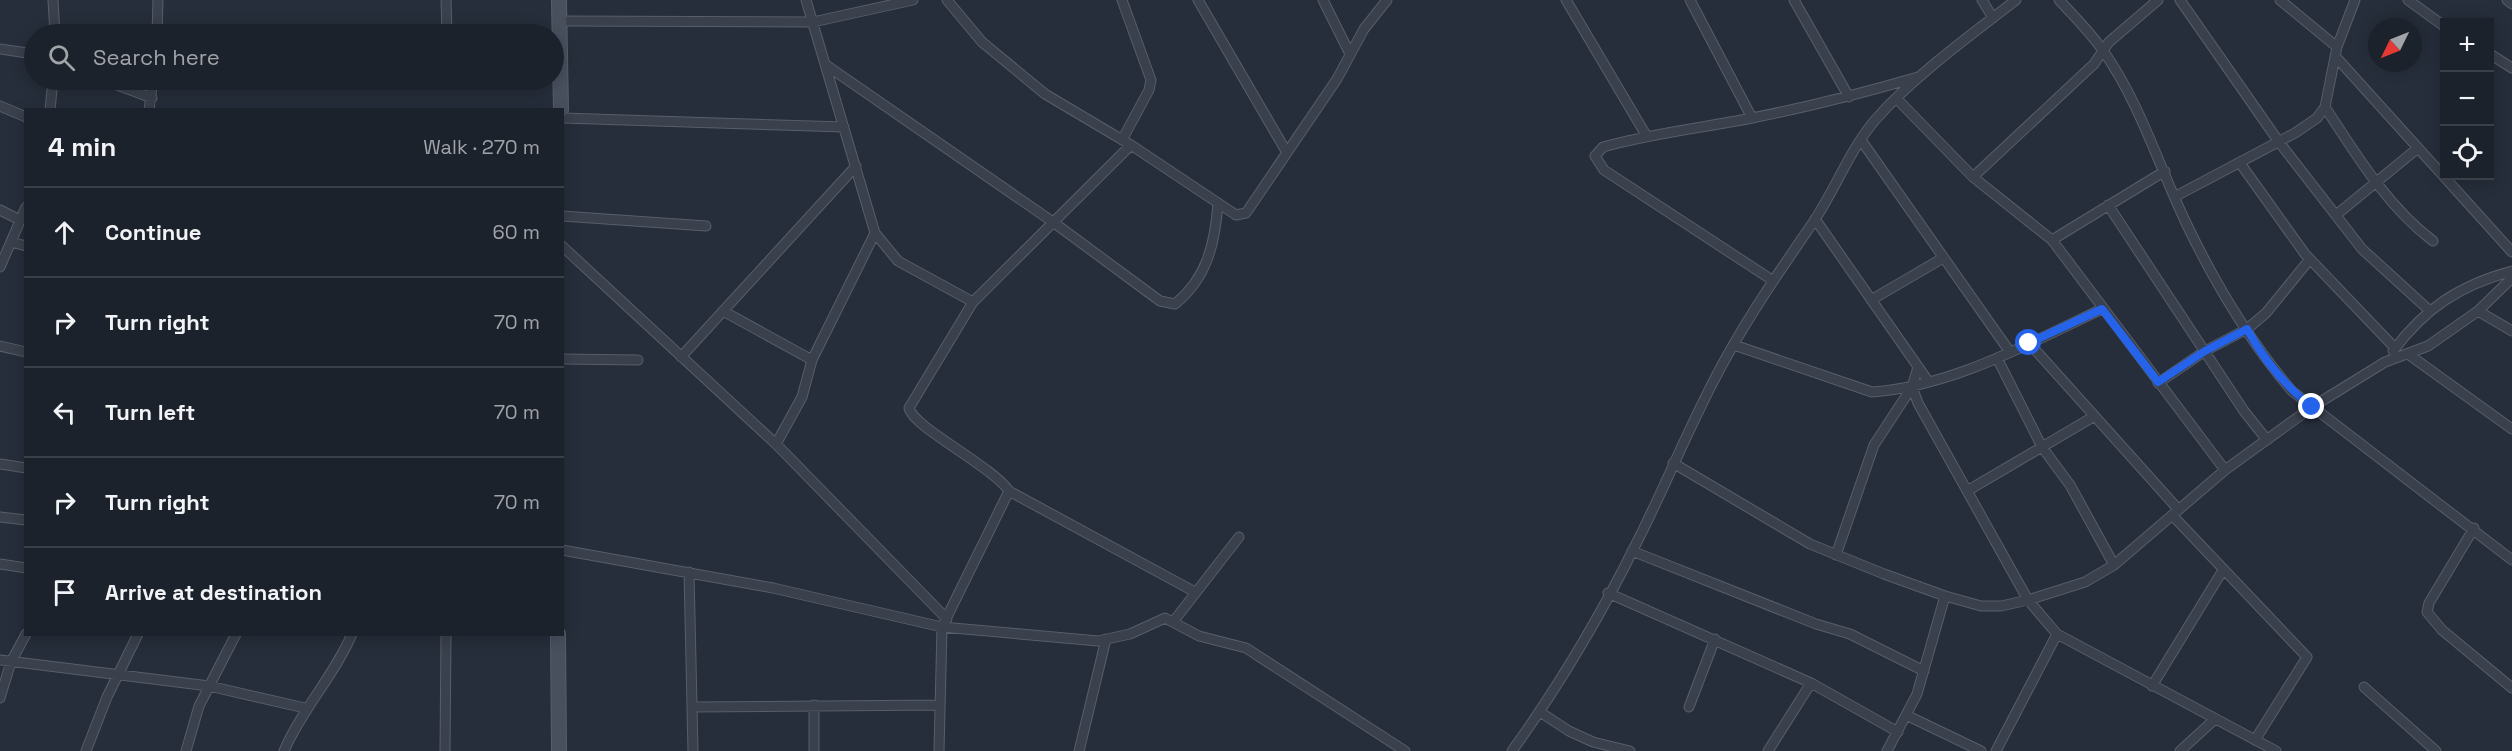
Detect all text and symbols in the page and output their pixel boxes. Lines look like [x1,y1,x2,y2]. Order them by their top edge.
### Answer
north arrow [2368,18,2422,72]
map controls [2440,18,2494,180]
button: + [2440,18,2494,72]
search box [24,24,564,90]
icon: search [45,41,78,74]
text: Search here [93,43,220,71]
button: − [2440,72,2494,126]
button: locate [2440,126,2494,180]
text: 4 min [48,130,116,164]
text: Walk · 270 m [423,134,540,160]
icon: ahead [48,216,81,249]
text: Continue [105,218,201,246]
text: 60 m [493,219,540,245]
icon: right [48,306,81,339]
text: Turn right [105,308,210,336]
text: 70 m [494,309,540,335]
route start [2015,329,2041,355]
route end [2298,393,2324,419]
icon: left [48,396,81,429]
text: Turn left [105,398,195,426]
text: 70 m [494,399,540,425]
icon: right [48,486,81,519]
text: Turn right [105,488,210,516]
text: 70 m [494,489,540,515]
icon: arrive [48,576,81,609]
text: Arrive at destination [105,578,322,606]

